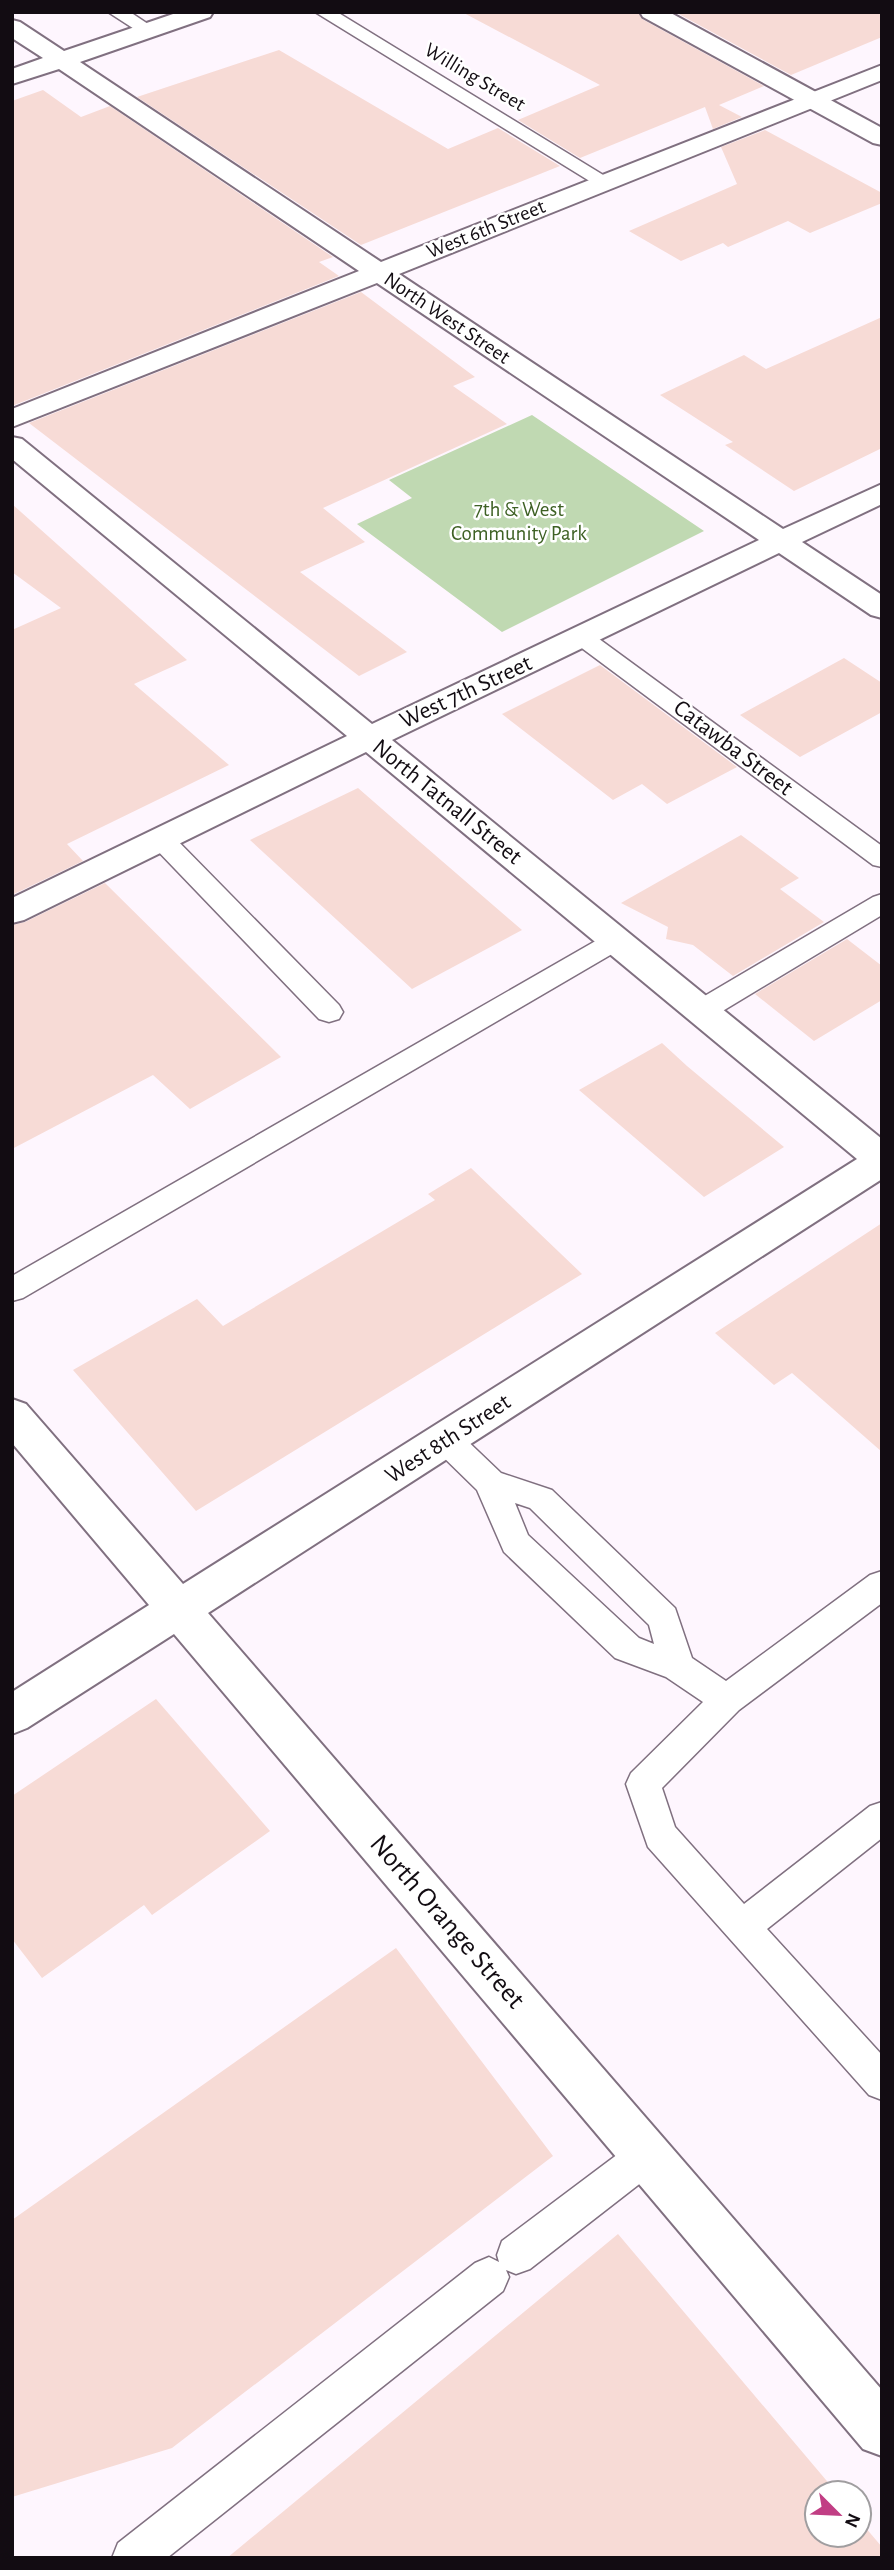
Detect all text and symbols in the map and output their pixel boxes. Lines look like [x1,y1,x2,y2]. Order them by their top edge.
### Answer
street label: Willing Street [421,39,529,115]
street label: West 6th Street [424,196,549,262]
street label: North West Street [380,268,514,368]
park label: 7th & West Community Park [451,499,587,544]
street label: West 7th Street [396,651,536,733]
street label: Catawba Street [669,696,797,801]
street label: North Tatnall Street [368,735,526,869]
street label: West 8th Street [381,1390,515,1488]
street label: North Orange Street [364,1830,530,2014]
north arrow [803,2479,873,2549]
text: N [841,2510,864,2530]

